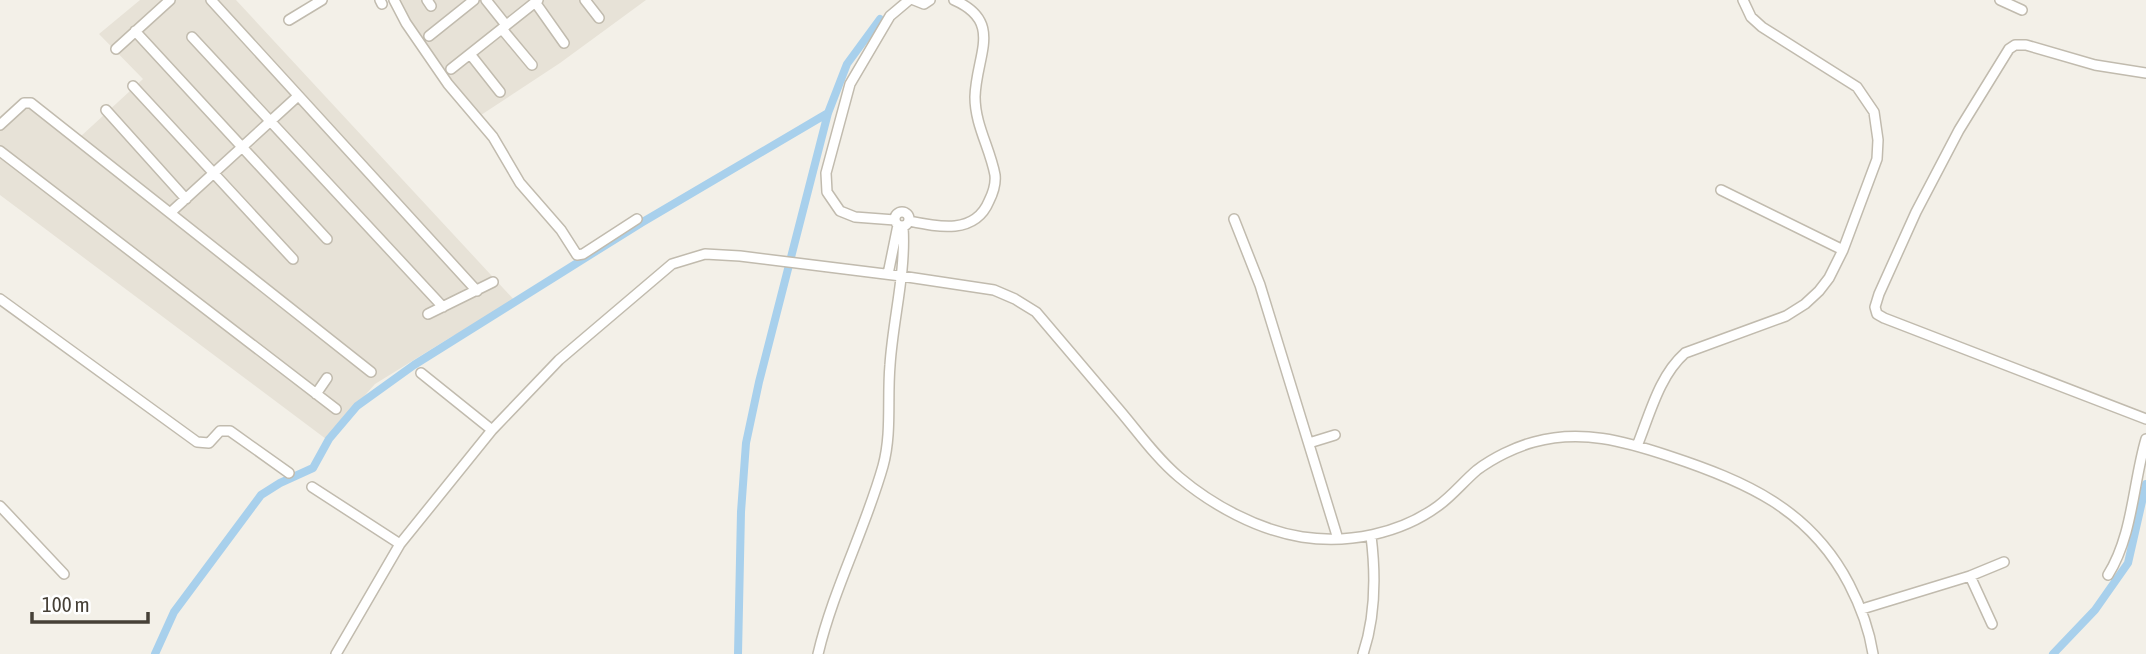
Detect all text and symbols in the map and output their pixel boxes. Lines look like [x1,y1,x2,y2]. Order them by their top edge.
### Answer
scale bar [32,580,147,624]
text: 100 m [42,592,90,616]

